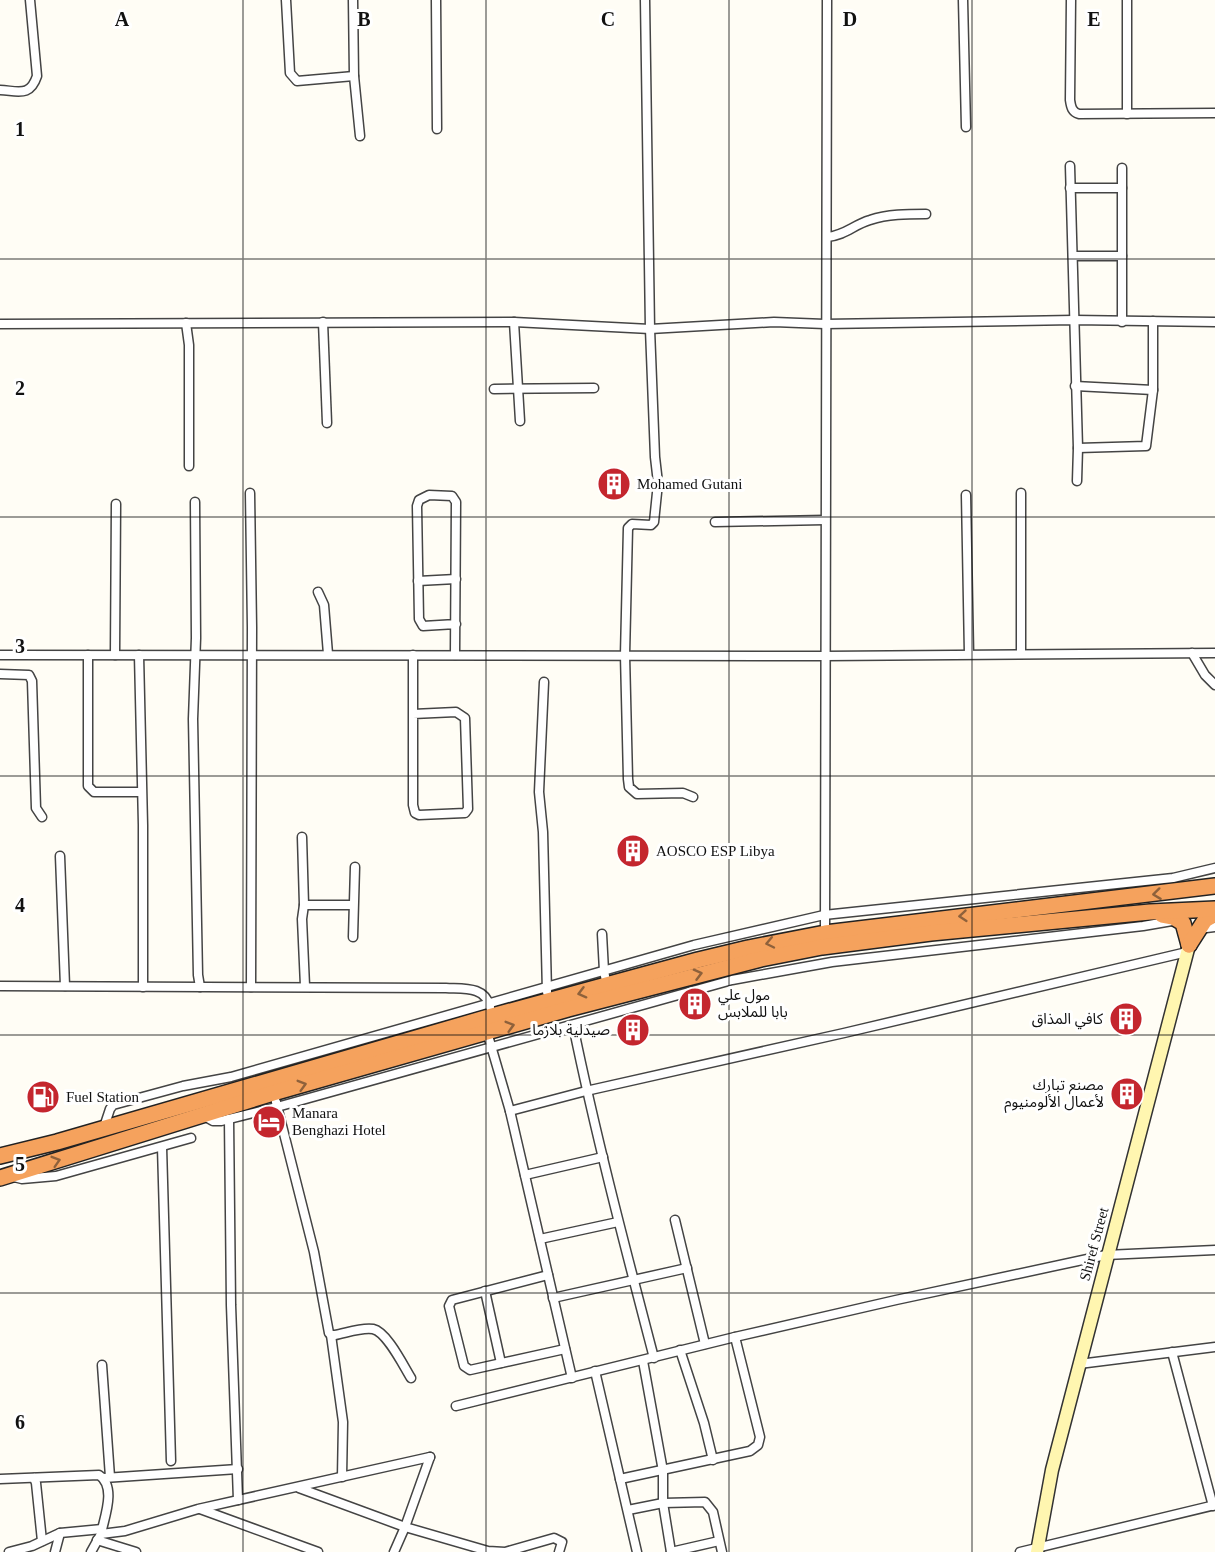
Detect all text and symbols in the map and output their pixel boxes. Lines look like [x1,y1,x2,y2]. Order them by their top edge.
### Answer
text: A [115,8,130,30]
text: B [357,8,371,30]
text: C [601,8,615,30]
text: D [843,8,857,30]
text: E [1087,8,1101,30]
text: 1 [15,118,25,140]
text: 2 [15,377,25,399]
building icon: Mohamed Gutani [596,466,632,502]
place label: Mohamed Gutani [637,476,742,492]
text: 3 [15,635,25,657]
building icon: AOSCO ESP Libya [615,833,651,869]
place label: AOSCO ESP Libya [656,843,775,859]
one-way arrow [1152,887,1162,899]
text: 4 [15,894,25,916]
one-way arrow [959,909,968,922]
one-way arrow [766,936,776,949]
one-way arrow [692,969,703,981]
one-way arrow [577,985,587,998]
building icon: مول علي بابا للملابس [677,986,713,1022]
place label: مول علي بابا للملابس [718,987,788,1021]
building icon: كافي المذاق [1108,1001,1144,1037]
place label: كافي المذاق [1032,1011,1104,1030]
building icon: صيدلية بلازما [615,1012,651,1048]
one-way arrow [504,1021,515,1033]
place label: صيدلية بلازما [532,1022,610,1039]
building icon: مصنع تبارك لأعمال الألومنيوم [1109,1076,1145,1112]
place label: مصنع تبارك لأعمال الألومنيوم [1004,1077,1104,1113]
fuel station icon: Fuel Station [25,1079,61,1115]
one-way arrow [296,1080,307,1092]
place label: Fuel Station [66,1089,139,1105]
hotel icon: Manara Benghazi Hotel [251,1104,287,1140]
place label: Manara Benghazi Hotel [292,1105,386,1138]
text: 5 [15,1153,25,1175]
one-way arrow [50,1156,61,1168]
street label: Shiref Street [1077,1205,1112,1282]
text: 6 [15,1411,25,1433]

